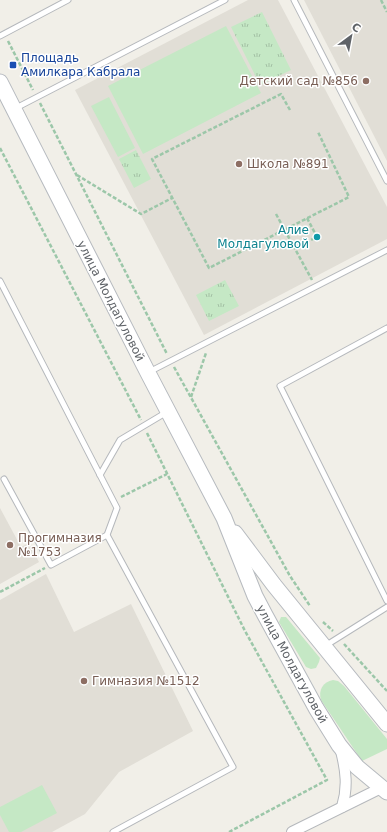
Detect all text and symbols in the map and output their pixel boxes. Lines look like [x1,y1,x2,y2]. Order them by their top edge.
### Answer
north arrow [331,16,371,56]
text: С [349,20,363,36]
place label: Площадь Амилкара Кабрала [21,51,140,79]
marker: Площадь Амилкара Кабрала [8,60,18,70]
place label: Детский сад №856 [240,74,358,88]
marker: Детский сад №856 [361,76,371,86]
place label: Школа №891 [247,157,329,171]
marker: Школа №891 [234,159,244,169]
place label: Алие Молдагуловой [217,223,309,251]
marker: Алие Молдагуловой [312,232,322,242]
street label: улица Молдагуловой [74,238,148,364]
place label: Прогимназия №1753 [18,531,102,559]
marker: Прогимназия №1753 [5,540,15,550]
street label: улица Молдагуловой [254,602,330,726]
place label: Гимназия №1512 [92,674,200,688]
marker: Гимназия №1512 [79,676,89,686]

